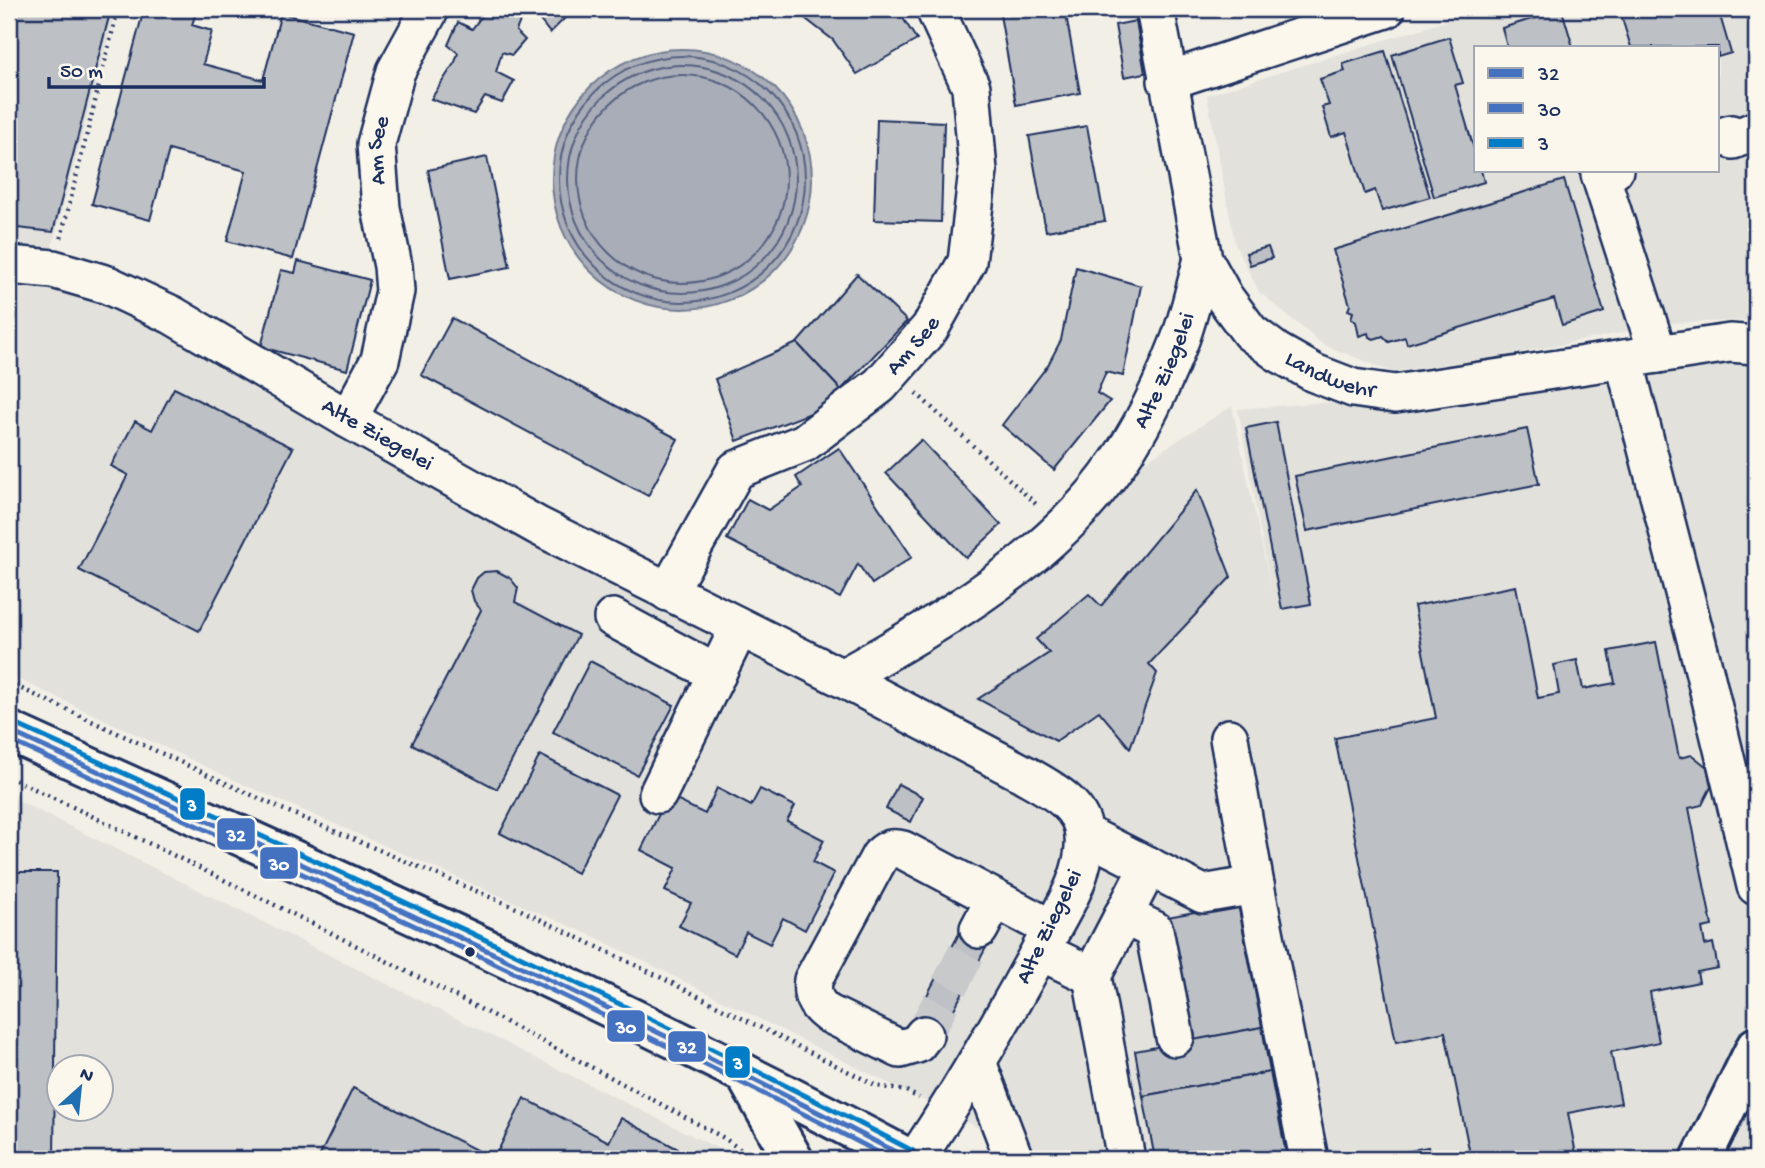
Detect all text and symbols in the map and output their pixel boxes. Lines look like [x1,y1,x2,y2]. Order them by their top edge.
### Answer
scale bar [49,46,264,90]
legend [1474,46,1720,172]
text: 50 m [60,61,103,86]
text: 32 [1537,64,1559,89]
text: 30 [1537,100,1561,125]
street label: Am See [362,112,397,186]
text: 3 [1537,134,1549,159]
street label: Alte Ziegelei [1128,310,1202,434]
street label: Am See [881,311,948,381]
street label: Landwehr [1280,346,1379,405]
street label: Alte Ziegelei [317,393,438,478]
line badge: 3 [179,787,206,821]
text: 3 [186,796,197,819]
line badge: 32 [216,817,256,851]
text: 32 [225,826,246,849]
line badge: 30 [259,846,299,880]
text: 30 [268,855,290,878]
street label: Alte Ziegelei [1011,865,1089,989]
unlabelled marker [463,945,477,959]
line badge: 30 [606,1009,646,1043]
text: 30 [615,1018,637,1041]
line badge: 32 [667,1030,707,1063]
text: 32 [676,1038,697,1061]
line badge: 3 [724,1045,751,1079]
north arrow [46,1052,116,1122]
text: 3 [732,1054,743,1077]
text: N [75,1063,97,1089]

